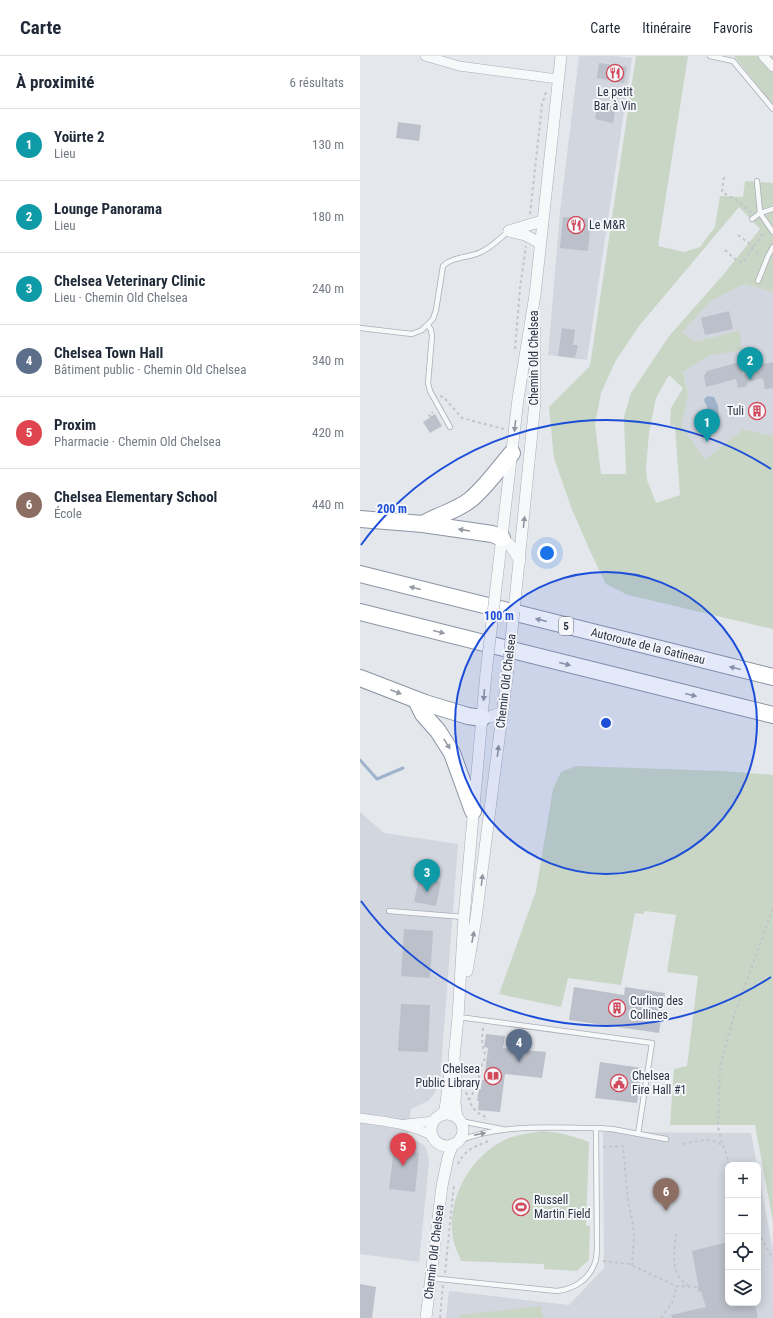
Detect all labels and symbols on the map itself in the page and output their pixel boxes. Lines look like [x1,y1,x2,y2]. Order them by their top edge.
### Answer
restaurant icon: Le petit Bar à Vin [605,63,625,83]
place label: Le petit Bar à Vin [594,85,636,113]
restaurant icon: Le M&R [566,215,586,235]
place label: Le M&R [589,218,626,232]
street label: Chemin Old Chelsea [527,310,541,406]
pin: 2 [737,347,763,380]
building icon: Tuli [747,401,767,421]
place label: Tuli [727,404,744,418]
pin: 1 [694,409,720,442]
one-way arrow [512,420,518,432]
text: 200 m [377,502,407,516]
one-way arrow [520,516,527,528]
one-way arrow [457,527,470,533]
your location [537,543,557,563]
one-way arrow [409,585,421,591]
text: 100 m [484,609,514,623]
one-way arrow [535,616,547,622]
road number: 5 [559,617,573,635]
street label: Autoroute de la Gatineau [589,625,707,667]
one-way arrow [433,629,445,635]
street label: Chemin Old Chelsea [493,633,519,729]
one-way arrow [558,661,571,667]
one-way arrow [729,665,741,671]
one-way arrow [481,689,487,701]
one-way arrow [390,690,402,696]
one-way arrow [685,693,697,699]
centre of rings [599,716,613,730]
one-way arrow [443,739,451,749]
one-way arrow [495,745,501,757]
pin: 3 [414,859,440,892]
one-way arrow [478,874,485,886]
one-way arrow [470,931,476,943]
place label: Curling des Collines [630,994,683,1022]
building icon: Curling des Collines [607,998,627,1018]
pin: 4 [506,1029,532,1062]
place label: Chelsea Public Library [416,1062,480,1090]
library icon: Chelsea Public Library [483,1066,503,1086]
place label: Chelsea Fire Hall #1 [632,1069,686,1097]
public building icon: Chelsea Fire Hall #1 [609,1073,629,1093]
one-way arrow [474,1131,486,1137]
pin: 5 [390,1133,416,1166]
pin: 6 [653,1178,679,1211]
place label: Russell Martin Field [534,1193,591,1221]
sports icon: Russell Martin Field [511,1197,531,1217]
street label: Chemin Old Chelsea [421,1204,447,1300]

